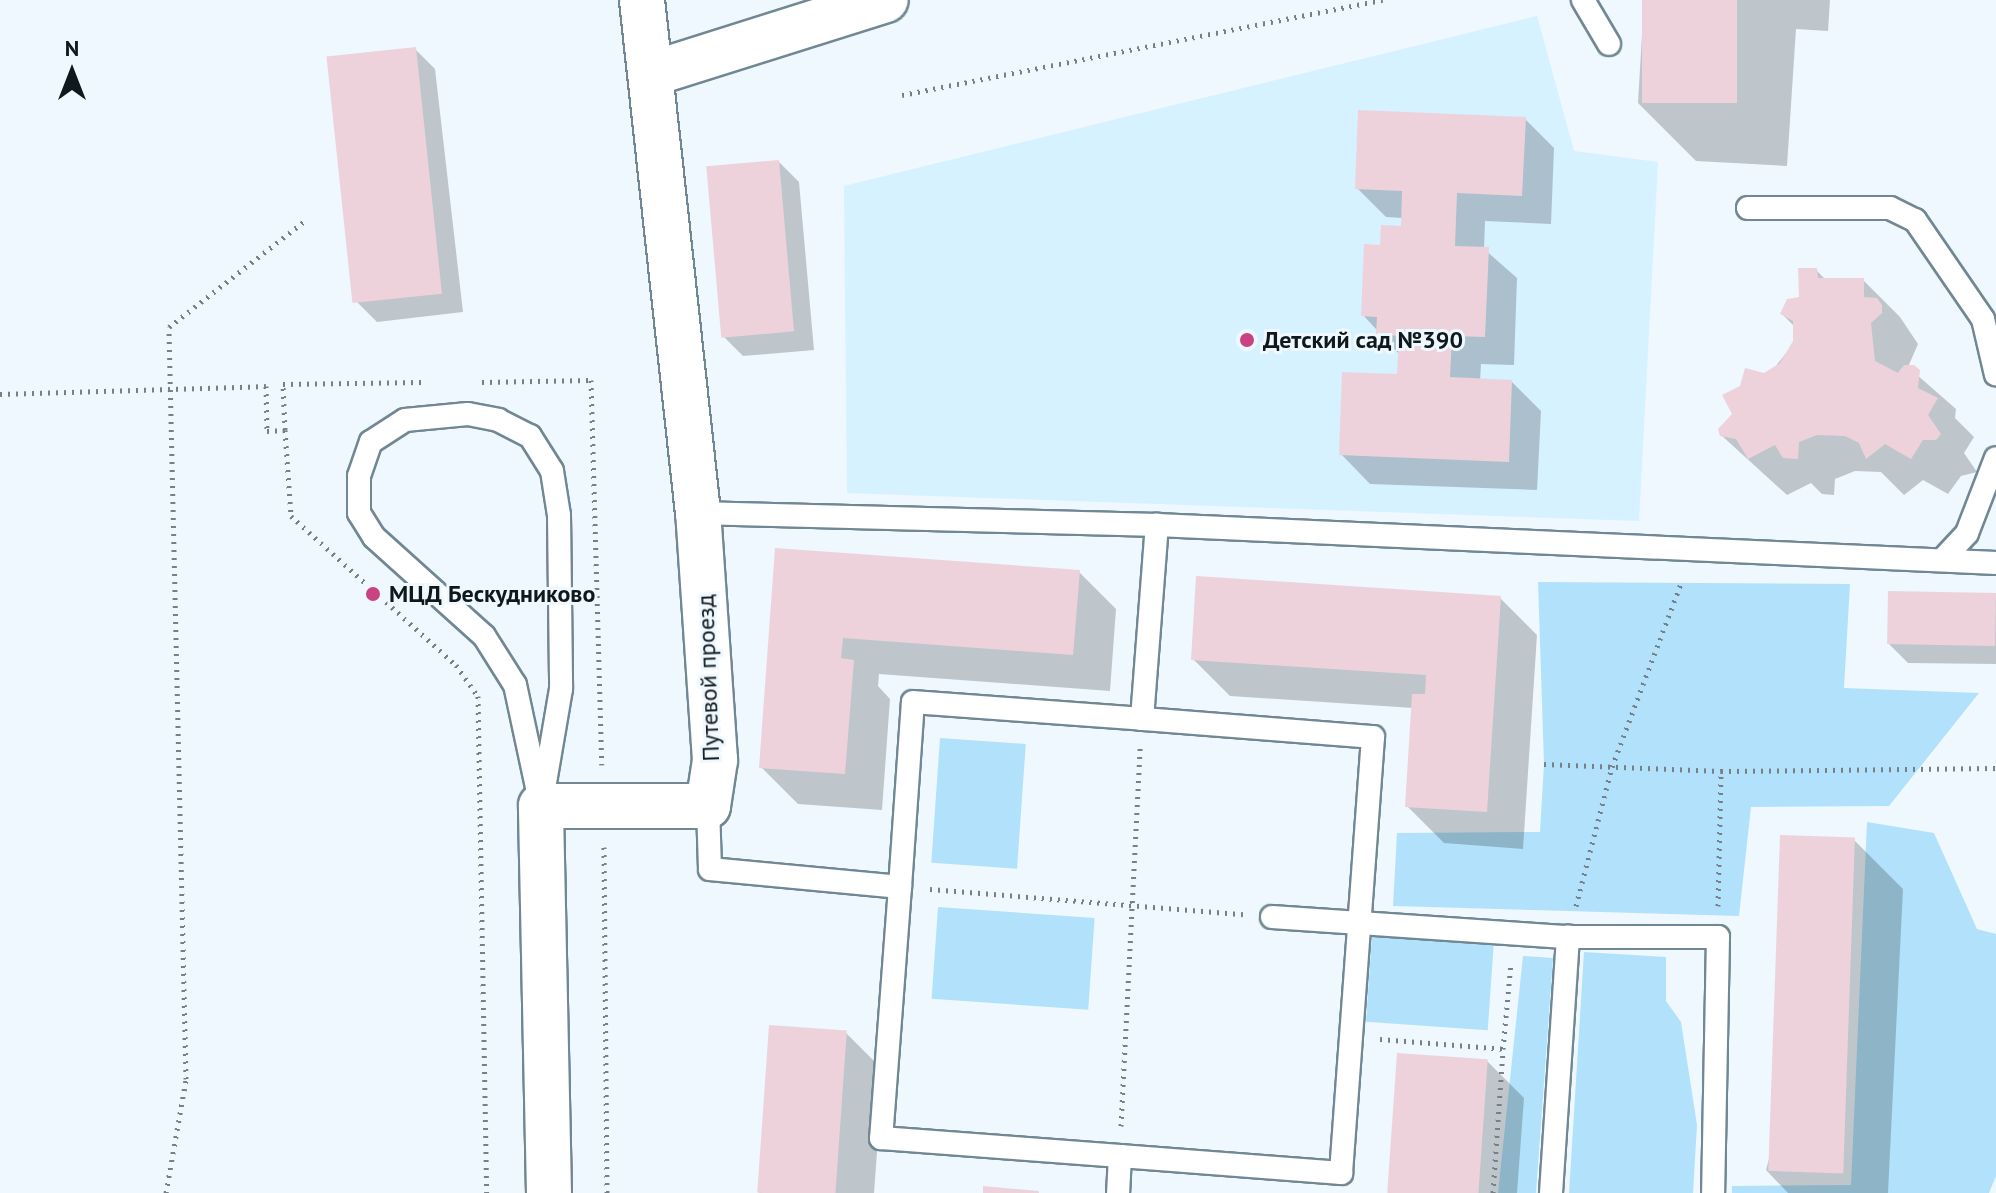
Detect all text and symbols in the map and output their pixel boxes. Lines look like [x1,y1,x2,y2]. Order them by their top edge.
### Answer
north arrow [32,32,112,112]
text: N [65,34,79,62]
place label: Детский сад №390 [1263,326,1463,354]
marker: Детский сад №390 [1238,331,1256,349]
place label: МЦД Бескудниково [389,580,595,608]
marker: МЦД Бескудниково [364,585,382,603]
street label: Путевой проезд [691,594,725,762]

